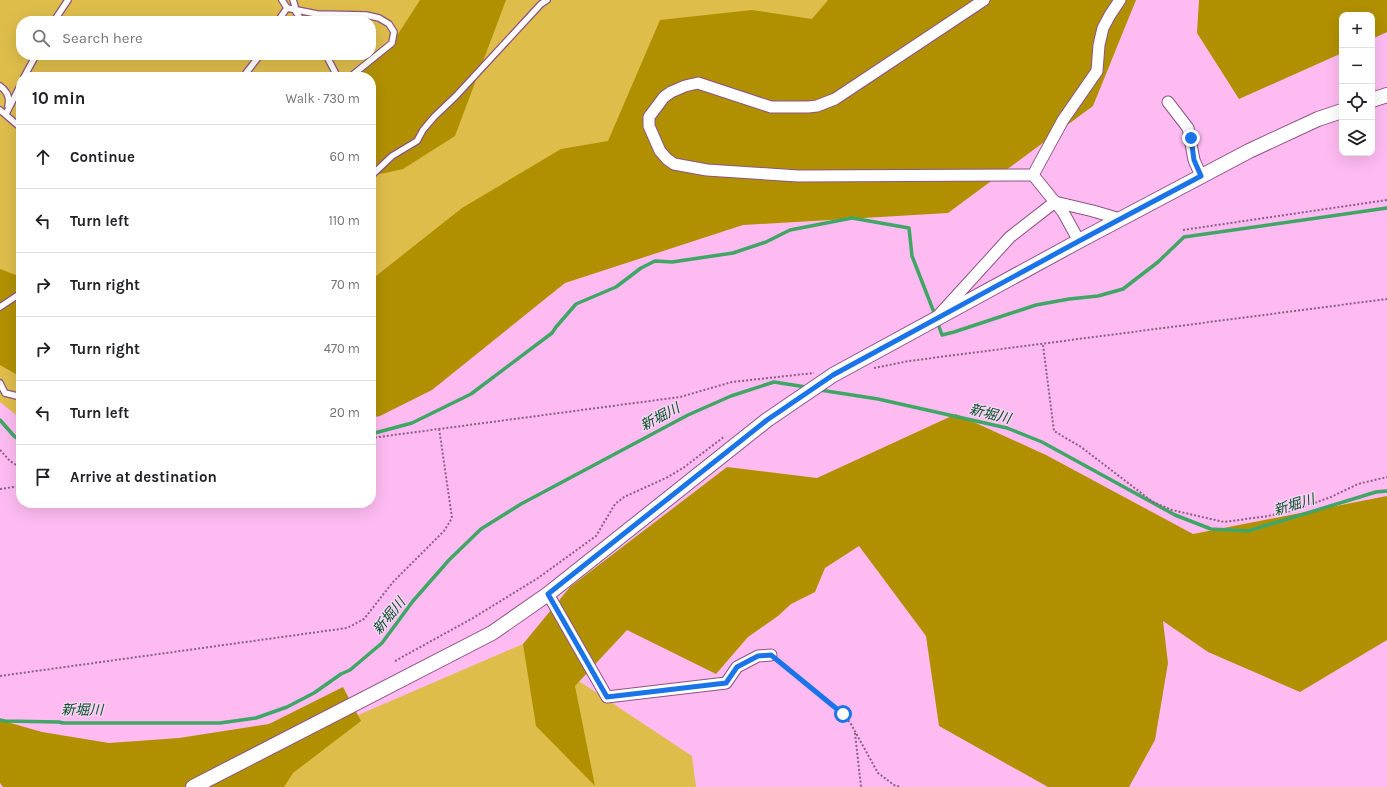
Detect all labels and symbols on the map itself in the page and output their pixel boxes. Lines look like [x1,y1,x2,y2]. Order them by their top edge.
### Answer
route end [1182,129,1200,147]
water label: 新堀川 [637,399,684,434]
water label: 新堀川 [968,401,1014,428]
water label: 新堀川 [1271,490,1318,519]
water label: 新堀川 [369,593,410,638]
water label: 新堀川 [61,701,105,719]
route start [834,705,852,723]

